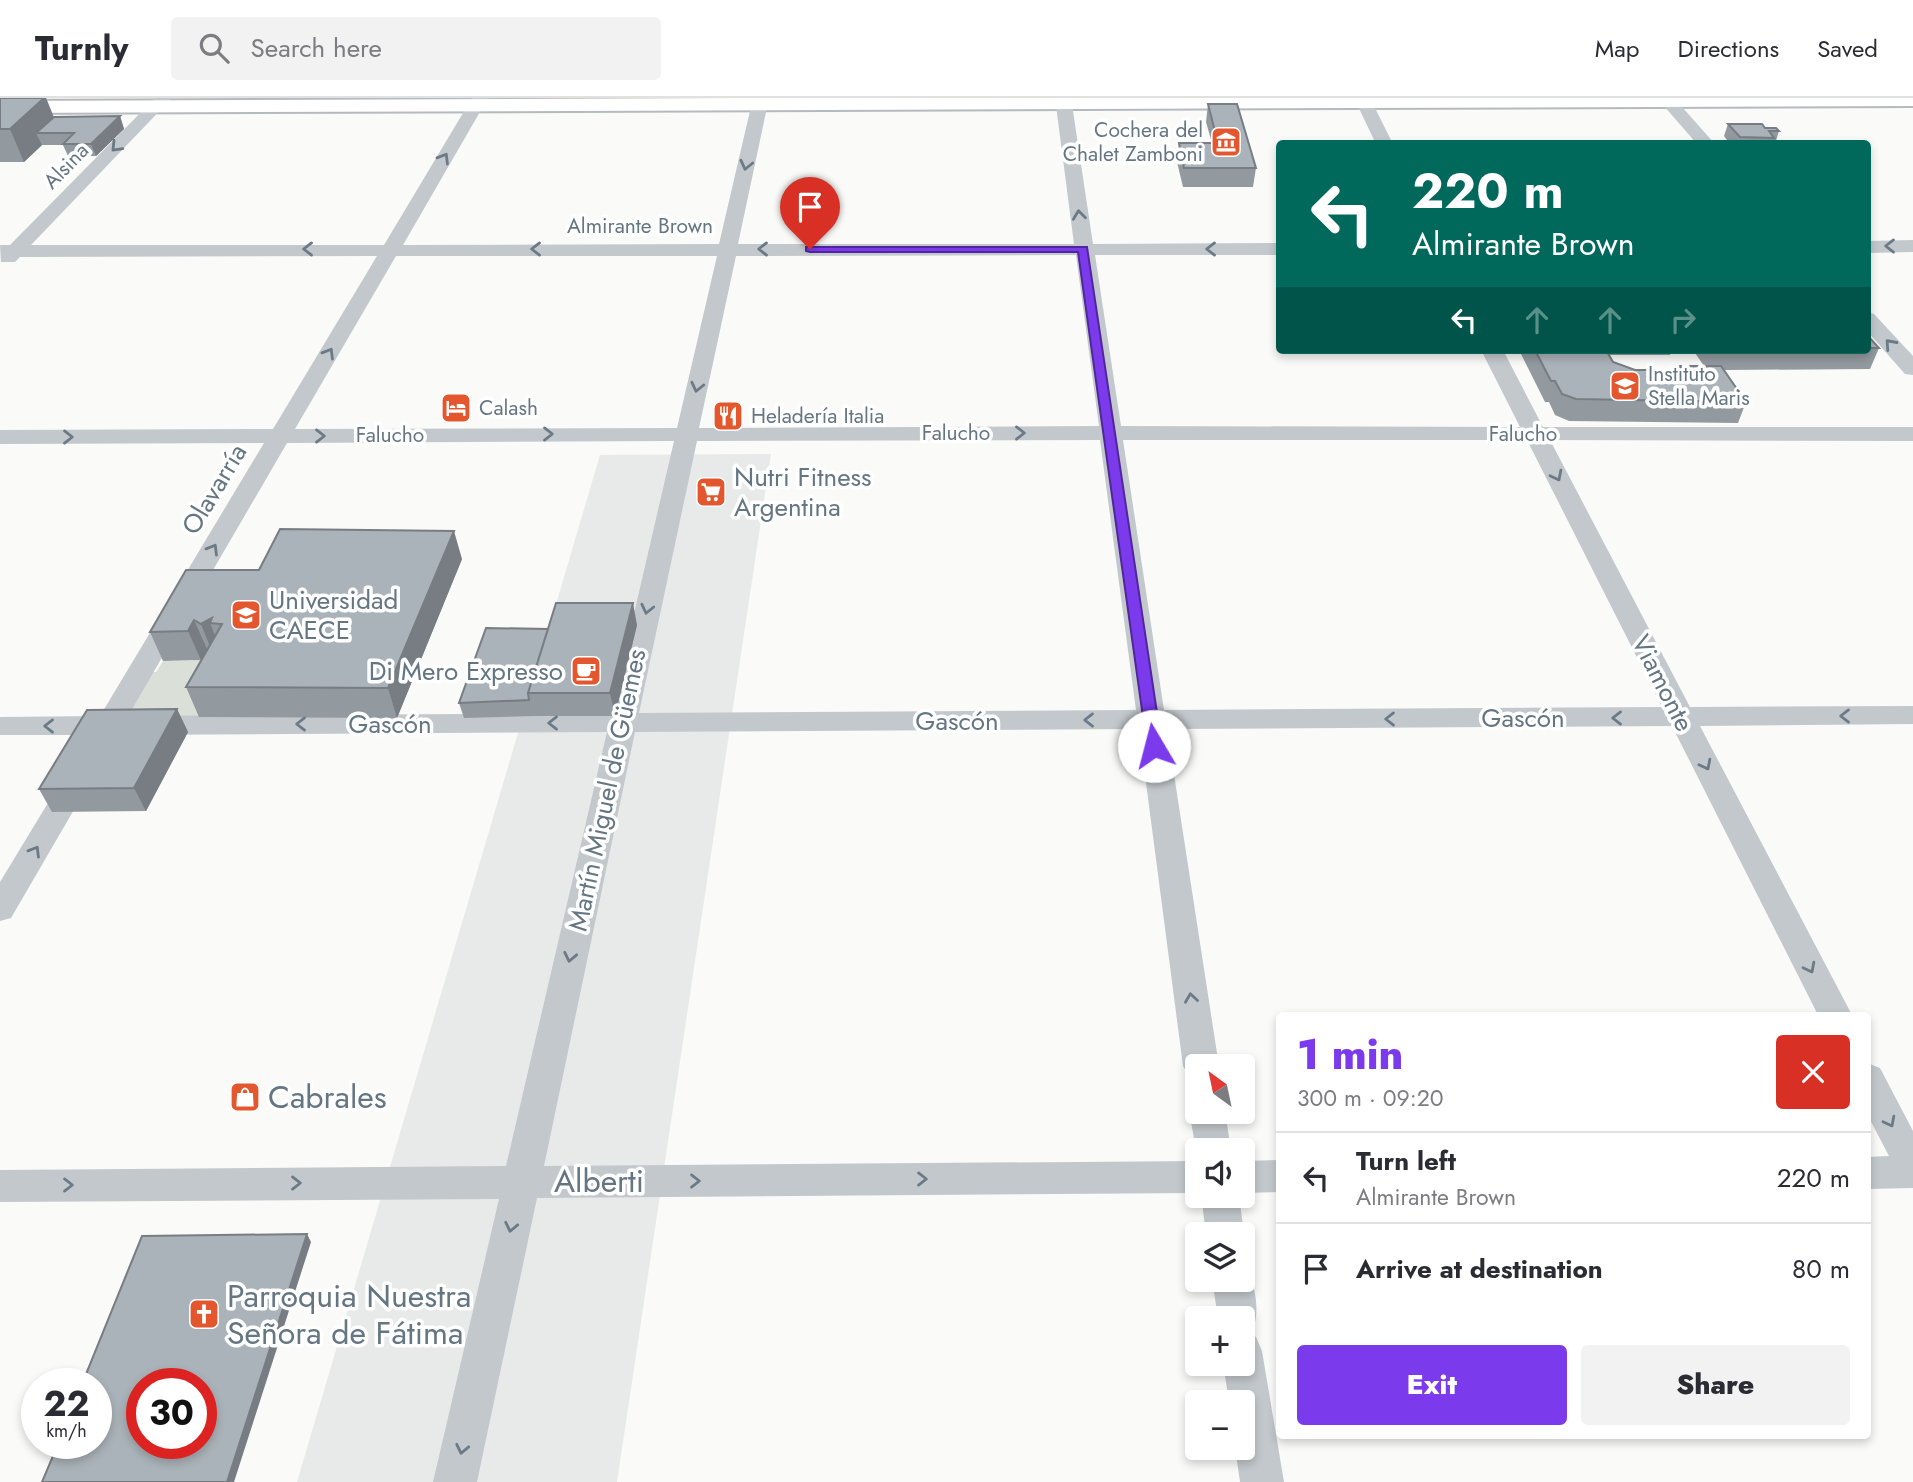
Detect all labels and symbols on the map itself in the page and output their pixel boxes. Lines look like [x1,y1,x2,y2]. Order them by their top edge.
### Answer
place label: Cochera del Chalet Zamboni [1063,115,1203,169]
museum icon: Cochera del Chalet Zamboni [1209,125,1243,159]
street label: Alsina [37,136,95,196]
one-way arrow [112,138,125,151]
one-way arrow [436,152,449,165]
one-way arrow [740,159,754,171]
pin [780,177,840,249]
one-way arrow [1071,209,1086,221]
street label: Almirante Brown [567,211,713,241]
one-way arrow [1884,238,1895,254]
one-way arrow [530,241,540,257]
one-way arrow [757,241,768,257]
one-way arrow [1205,241,1216,257]
one-way arrow [302,242,313,257]
one-way arrow [1886,339,1898,352]
one-way arrow [320,348,333,361]
place label: Instituto Stella Maris [1648,359,1750,413]
school or university icon: Instituto Stella Maris [1608,369,1642,403]
one-way arrow [690,381,705,393]
hotel icon: Calash [439,391,473,425]
place label: Calash [479,393,538,423]
restaurant icon: Heladería Italia [711,399,745,433]
place label: Heladería Italia [751,401,884,431]
street label: Falucho [922,418,990,448]
street label: Falucho [1489,419,1557,449]
street label: Falucho [356,420,424,450]
one-way arrow [1015,425,1026,441]
one-way arrow [543,426,553,442]
one-way arrow [315,428,326,444]
one-way arrow [63,429,74,445]
street label: Olavarría [172,436,256,542]
place label: Nutri Fitness Argentina [734,458,872,526]
one-way arrow [1549,469,1562,481]
supermarket icon: Nutri Fitness Argentina [694,475,728,509]
one-way arrow [205,544,218,557]
place label: Universidad CAECE [269,581,398,649]
school or university icon: Universidad CAECE [229,598,263,632]
one-way arrow [641,603,655,615]
street label: Viamonte [1622,628,1704,738]
street label: Martín Miguel de Güemes [559,645,655,935]
place label: Di Mero Expresso [369,652,563,690]
cafe icon: Di Mero Expresso [569,654,603,688]
street label: Gascón [1481,699,1565,737]
street label: Gascón [915,702,999,740]
street label: Gascón [348,705,432,743]
one-way arrow [1839,708,1850,724]
position arrow [1117,709,1191,783]
one-way arrow [1612,710,1623,725]
one-way arrow [1384,711,1395,727]
one-way arrow [1083,712,1094,728]
one-way arrow [548,715,558,731]
one-way arrow [296,717,307,732]
one-way arrow [44,718,54,734]
one-way arrow [1698,758,1712,770]
one-way arrow [27,845,40,858]
one-way arrow [564,951,578,963]
one-way arrow [1802,960,1816,973]
one-way arrow [1184,992,1199,1004]
north arrow [1185,1054,1255,1124]
place label: Cabrales [268,1074,387,1120]
shop icon: Cabrales [228,1080,262,1114]
one-way arrow [1882,1115,1896,1127]
street label: Alberti [554,1158,644,1204]
one-way arrow [917,1171,928,1187]
one-way arrow [689,1173,700,1188]
one-way arrow [291,1175,301,1191]
one-way arrow [63,1177,74,1193]
one-way arrow [504,1221,519,1233]
place label: Parroquia Nuestra Señora de Fátima [227,1273,471,1356]
church icon: Parroquia Nuestra Señora de Fátima [187,1297,221,1331]
speed limit sign: 30 [126,1368,217,1459]
one-way arrow [456,1443,471,1455]

